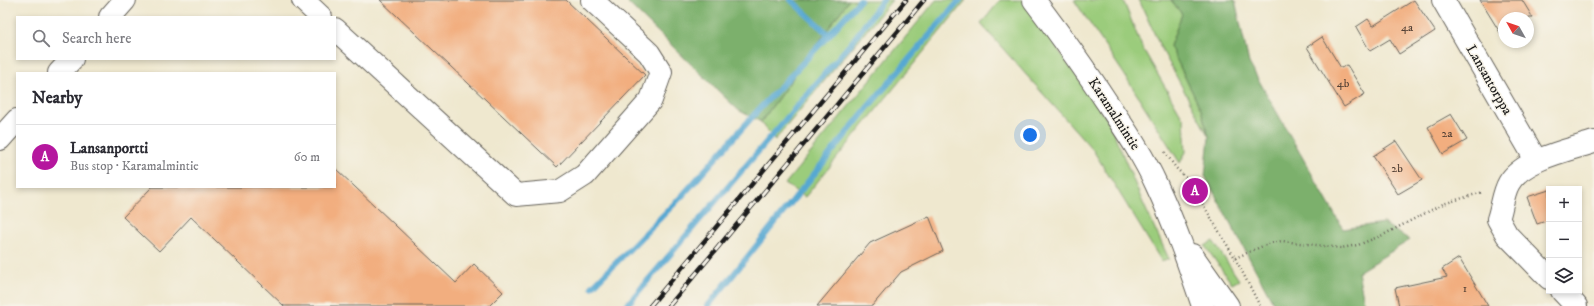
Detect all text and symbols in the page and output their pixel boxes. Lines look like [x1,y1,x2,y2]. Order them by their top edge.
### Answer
north arrow [1498,12,1534,48]
search box [16,16,336,60]
house number: 4a [1401,20,1414,35]
icon: search [30,27,52,49]
text: Search here [62,29,131,48]
street label: Lansantorppa [1462,42,1516,118]
street label: Karamalmintie [1084,74,1144,154]
house number: 4b [1337,76,1350,91]
text: Nearby [32,87,82,109]
your location [1020,125,1040,145]
house number: 2a [1442,126,1453,141]
text: Lansanportti [70,139,148,158]
text: A [41,149,49,165]
text: 60 m [294,149,320,165]
text: Bus stop · Karamalmintie [70,158,199,174]
house number: 2b [1391,161,1403,176]
pin: A [1182,176,1208,206]
map controls [1546,186,1582,294]
button: + [1546,186,1582,222]
button: − [1546,222,1582,258]
button: layers [1546,258,1582,294]
house number: 1 [1463,281,1467,296]

